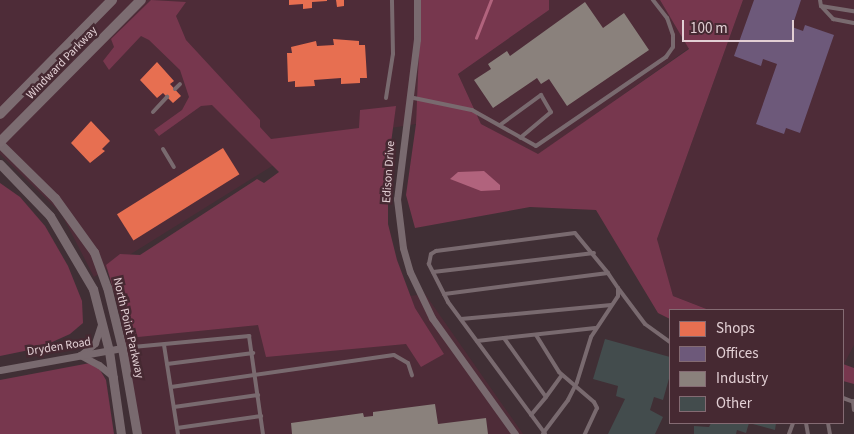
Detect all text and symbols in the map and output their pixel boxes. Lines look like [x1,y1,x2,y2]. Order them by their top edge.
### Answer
scale bar [684,10,796,42]
text: 100 m [690,18,728,39]
street label: Windward Parkway [24,24,100,102]
street label: Edison Drive [380,140,398,204]
street label: North Point Parkway [109,276,147,380]
legend [669,309,844,424]
text: Shops [716,318,755,339]
street label: Dryden Road [26,335,92,359]
text: Offices [716,343,759,364]
text: Industry [716,368,768,389]
text: Other [716,393,752,414]

